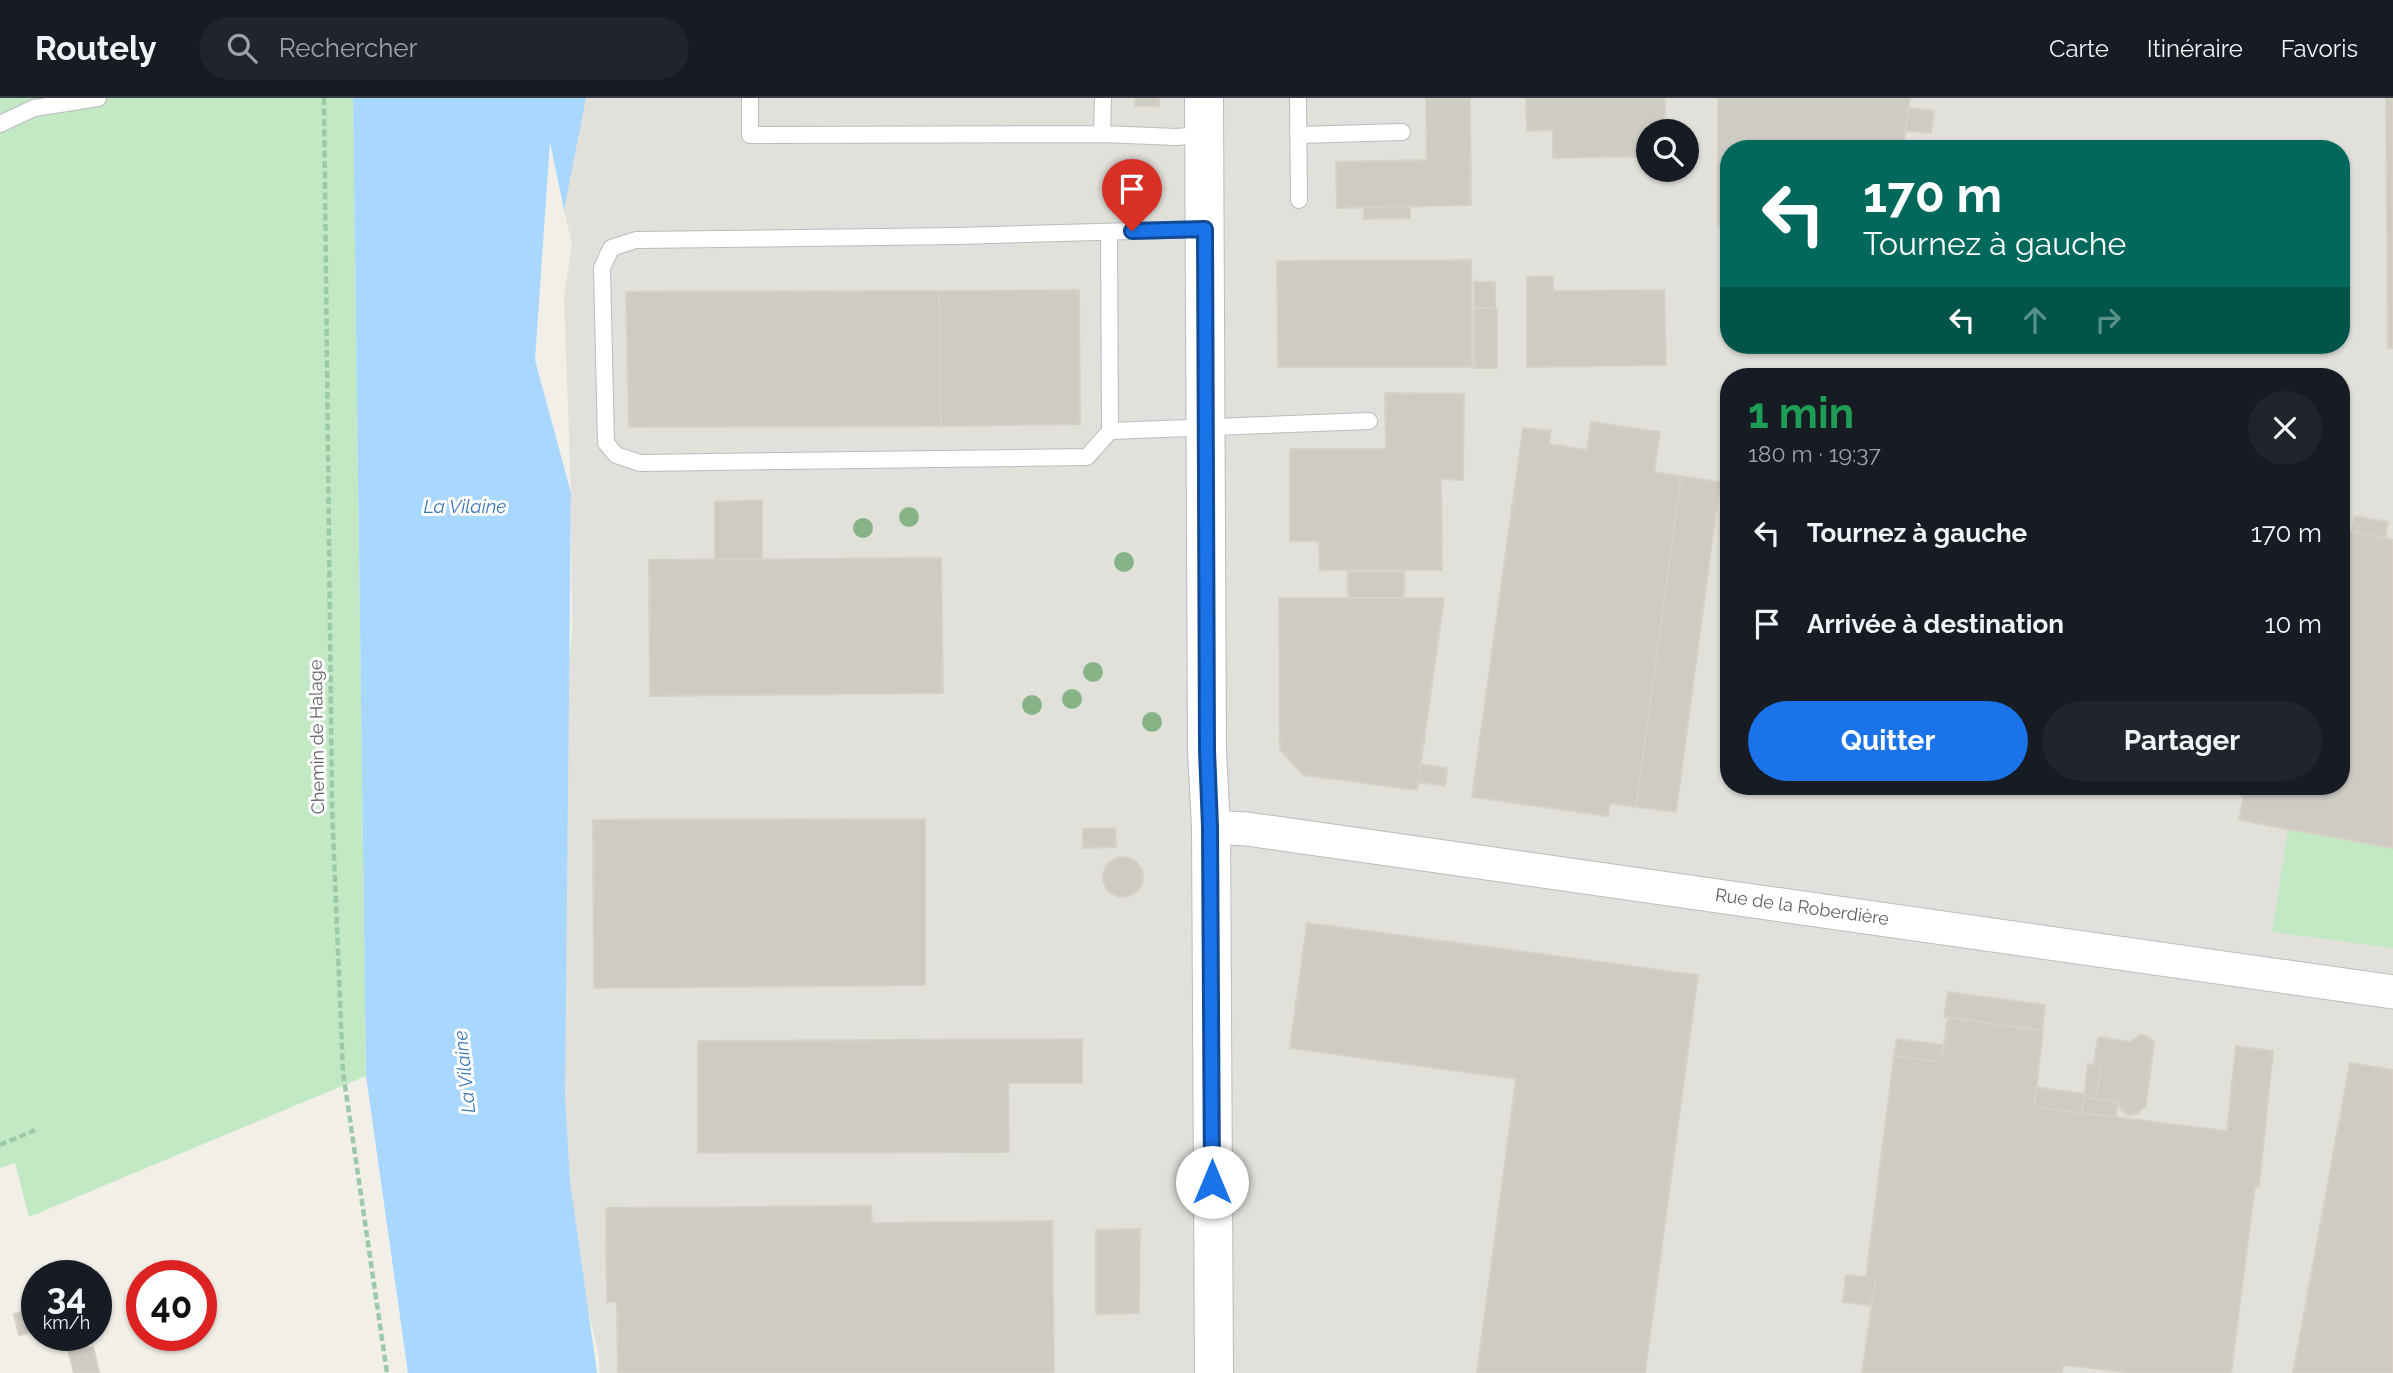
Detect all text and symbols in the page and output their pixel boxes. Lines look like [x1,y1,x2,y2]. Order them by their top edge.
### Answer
search box [199,17,689,80]
text: Routely [35,29,157,68]
icon: search [223,29,261,67]
text: Rechercher [279,33,418,63]
text: Carte [2049,34,2109,63]
text: Itinéraire [2147,34,2243,63]
text: Favoris [2281,34,2358,63]
map controls [1636,119,1699,182]
button: search [1636,119,1699,182]
pin [1102,159,1162,231]
text: 170 m [1863,166,2002,223]
icon: left [1748,168,1839,259]
icon: arrive [1113,170,1151,208]
text: Tournez à gauche [1863,225,2126,262]
icon: left [1943,301,1981,339]
icon: ahead [2016,301,2054,339]
icon: right [2089,301,2127,339]
text: 1 min [1748,389,1854,438]
button: close [2248,391,2322,465]
text: 180 m · 19:37 [1748,440,1881,467]
water label: La Vilaine [423,495,507,517]
icon: left [1748,514,1786,552]
text: Tournez à gauche [1807,518,2027,548]
text: 170 m [2251,518,2322,548]
icon: arrive [1748,605,1786,643]
text: Arrivée à destination [1807,609,2064,639]
text: 10 m [2264,609,2322,639]
street label: Chemin de Halage [305,659,328,815]
button: Quitter [1748,701,2028,781]
button: Partager [2042,701,2322,781]
street label: Rue de la Roberdière [1714,884,1891,929]
water label: La Vilaine [449,1030,479,1114]
position arrow [1175,1145,1249,1219]
speed limit sign: 40 [126,1260,217,1351]
text: 34 [47,1276,86,1317]
text: km/h [43,1312,90,1333]

